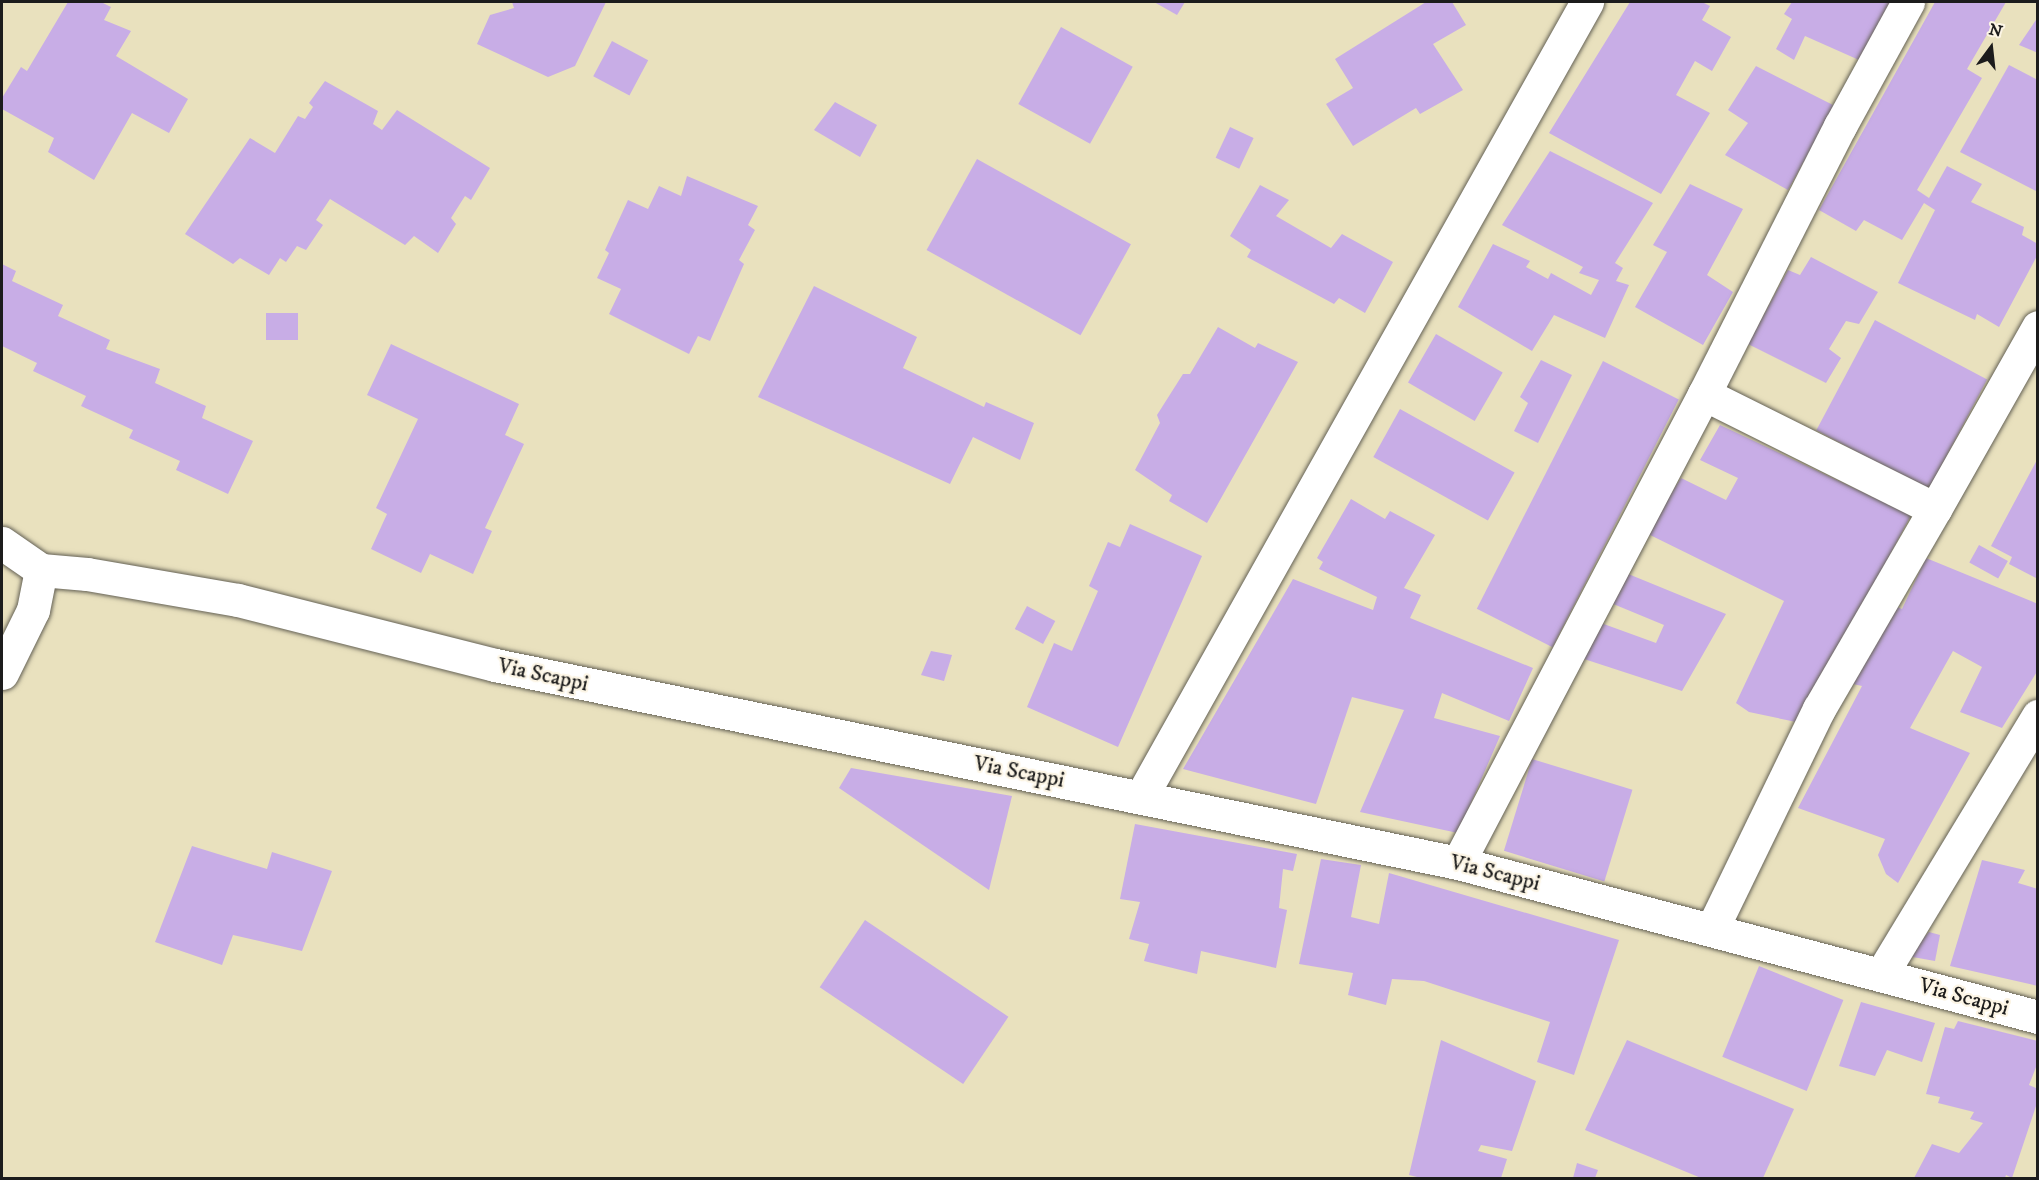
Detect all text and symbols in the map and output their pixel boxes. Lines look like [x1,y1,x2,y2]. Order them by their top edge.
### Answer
north arrow [1961,18,2021,78]
text: N [1987,19,2005,42]
street label: Via Scappi [495,653,591,697]
street label: Via Scappi [972,750,1066,794]
street label: Via Scappi [1447,849,1543,897]
street label: Via Scappi [1916,972,2012,1022]

